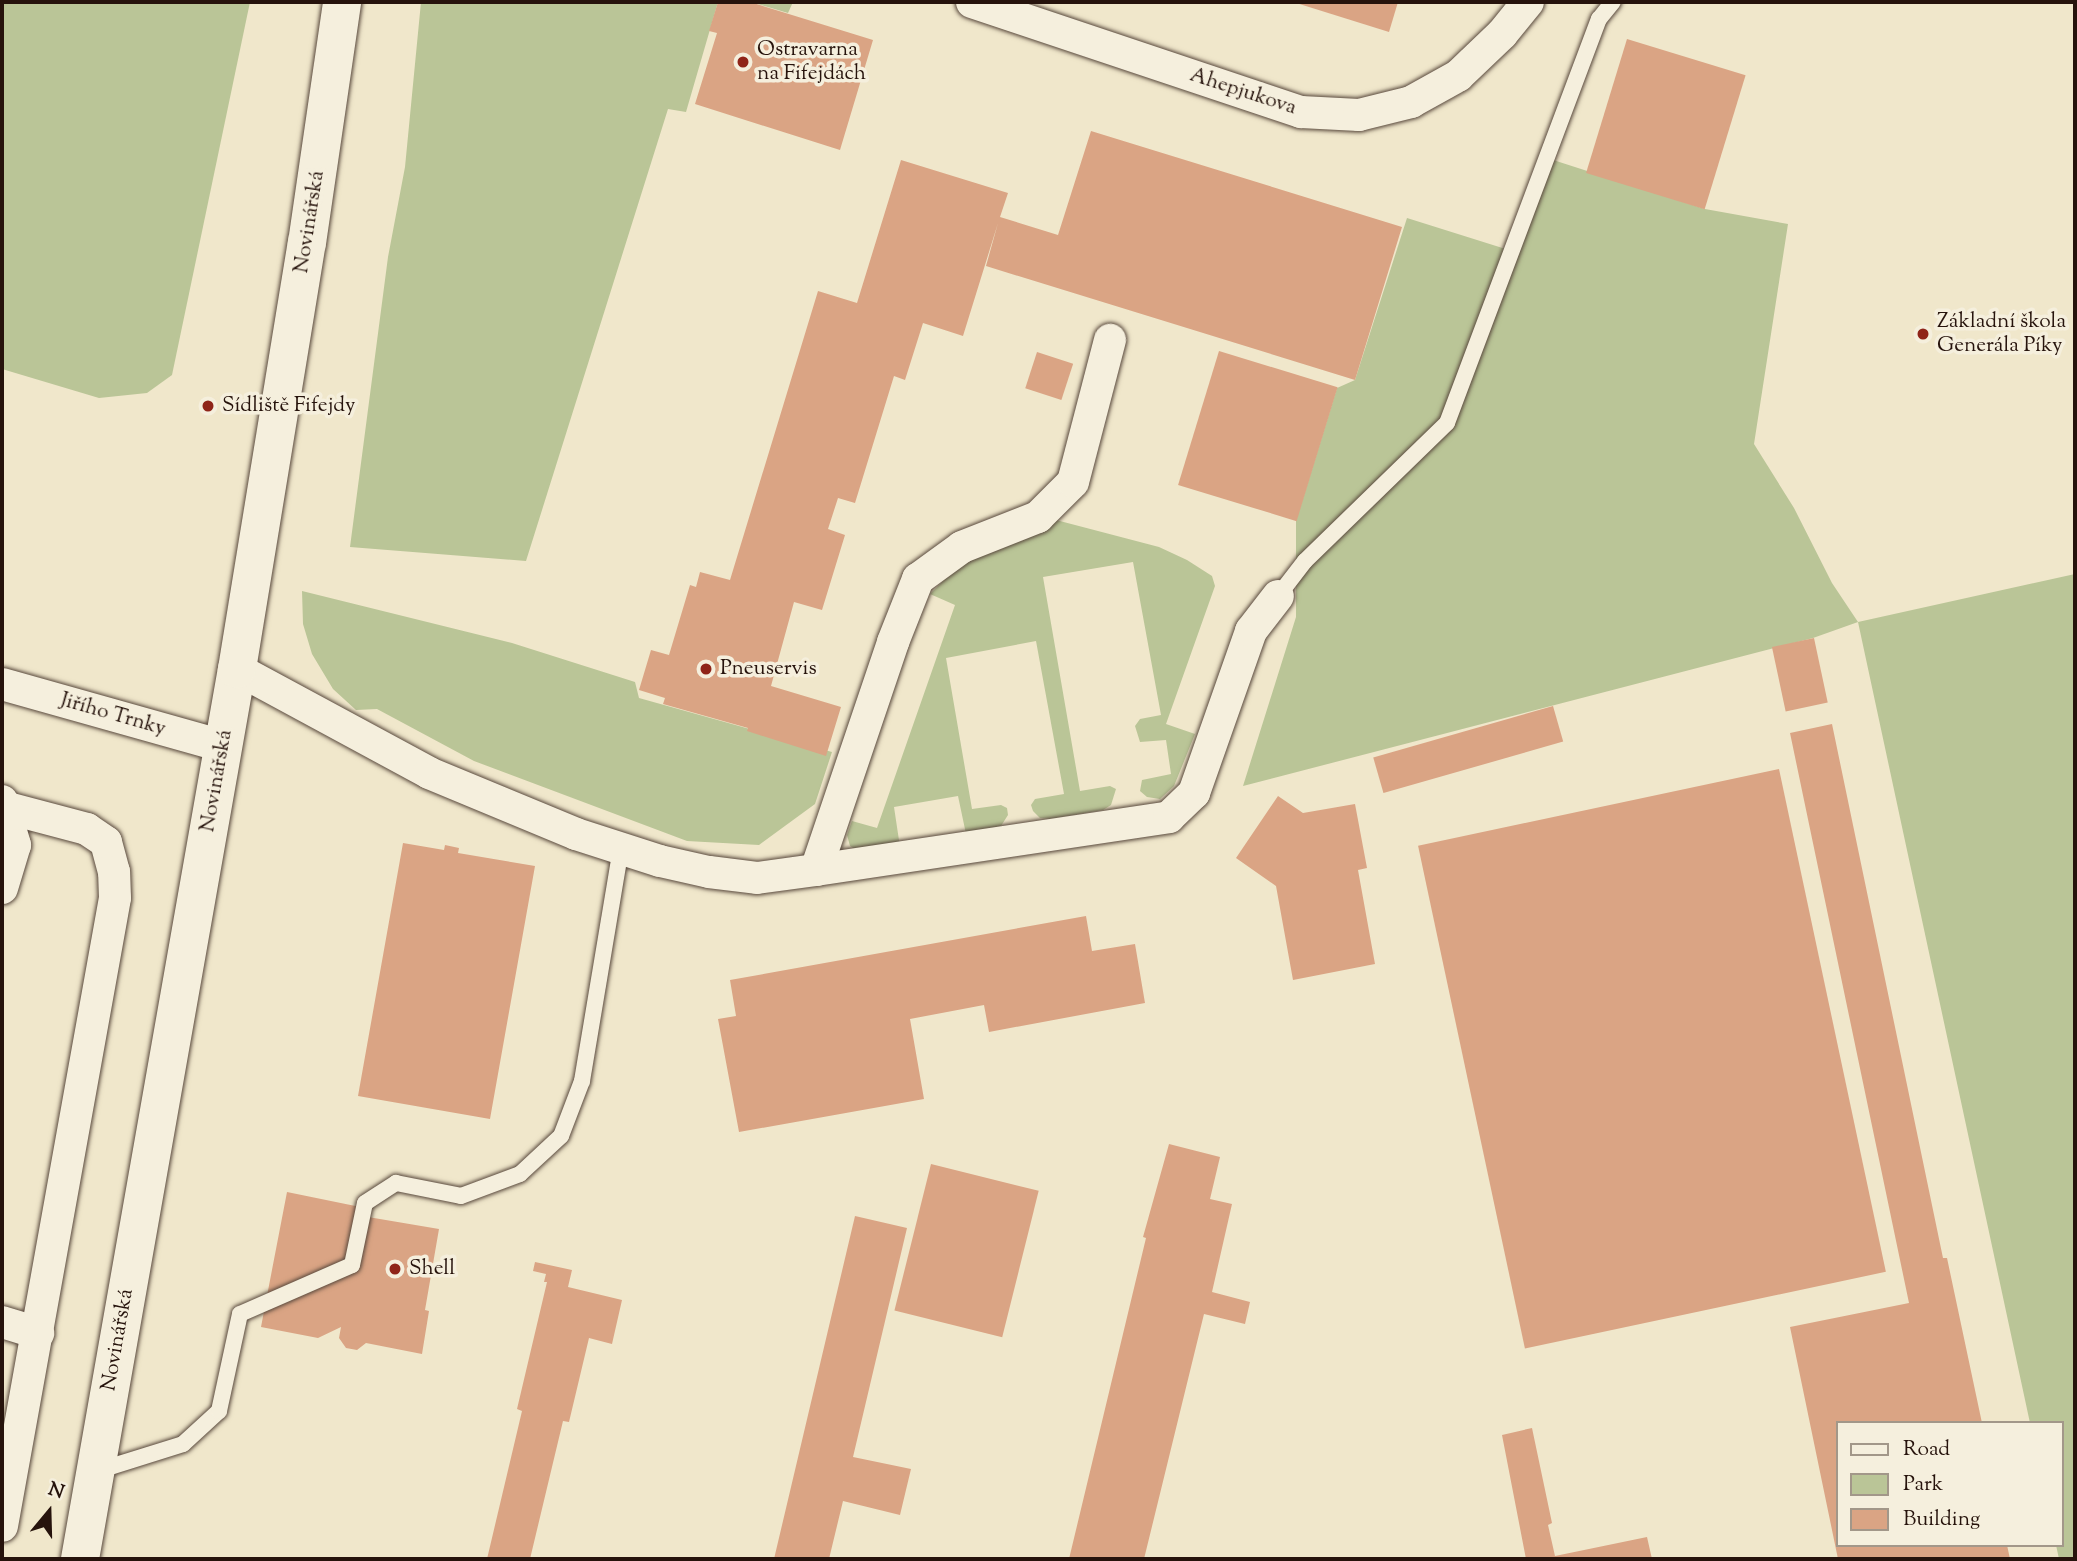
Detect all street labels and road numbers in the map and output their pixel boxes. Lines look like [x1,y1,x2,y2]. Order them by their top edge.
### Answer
street label: Ahepjukova [1186,63,1300,121]
street label: Novinářská [289,169,331,275]
street label: Jiřího Trnky [57,688,169,742]
street label: Novinářská [196,728,238,834]
street label: Novinářská [97,1287,139,1393]

